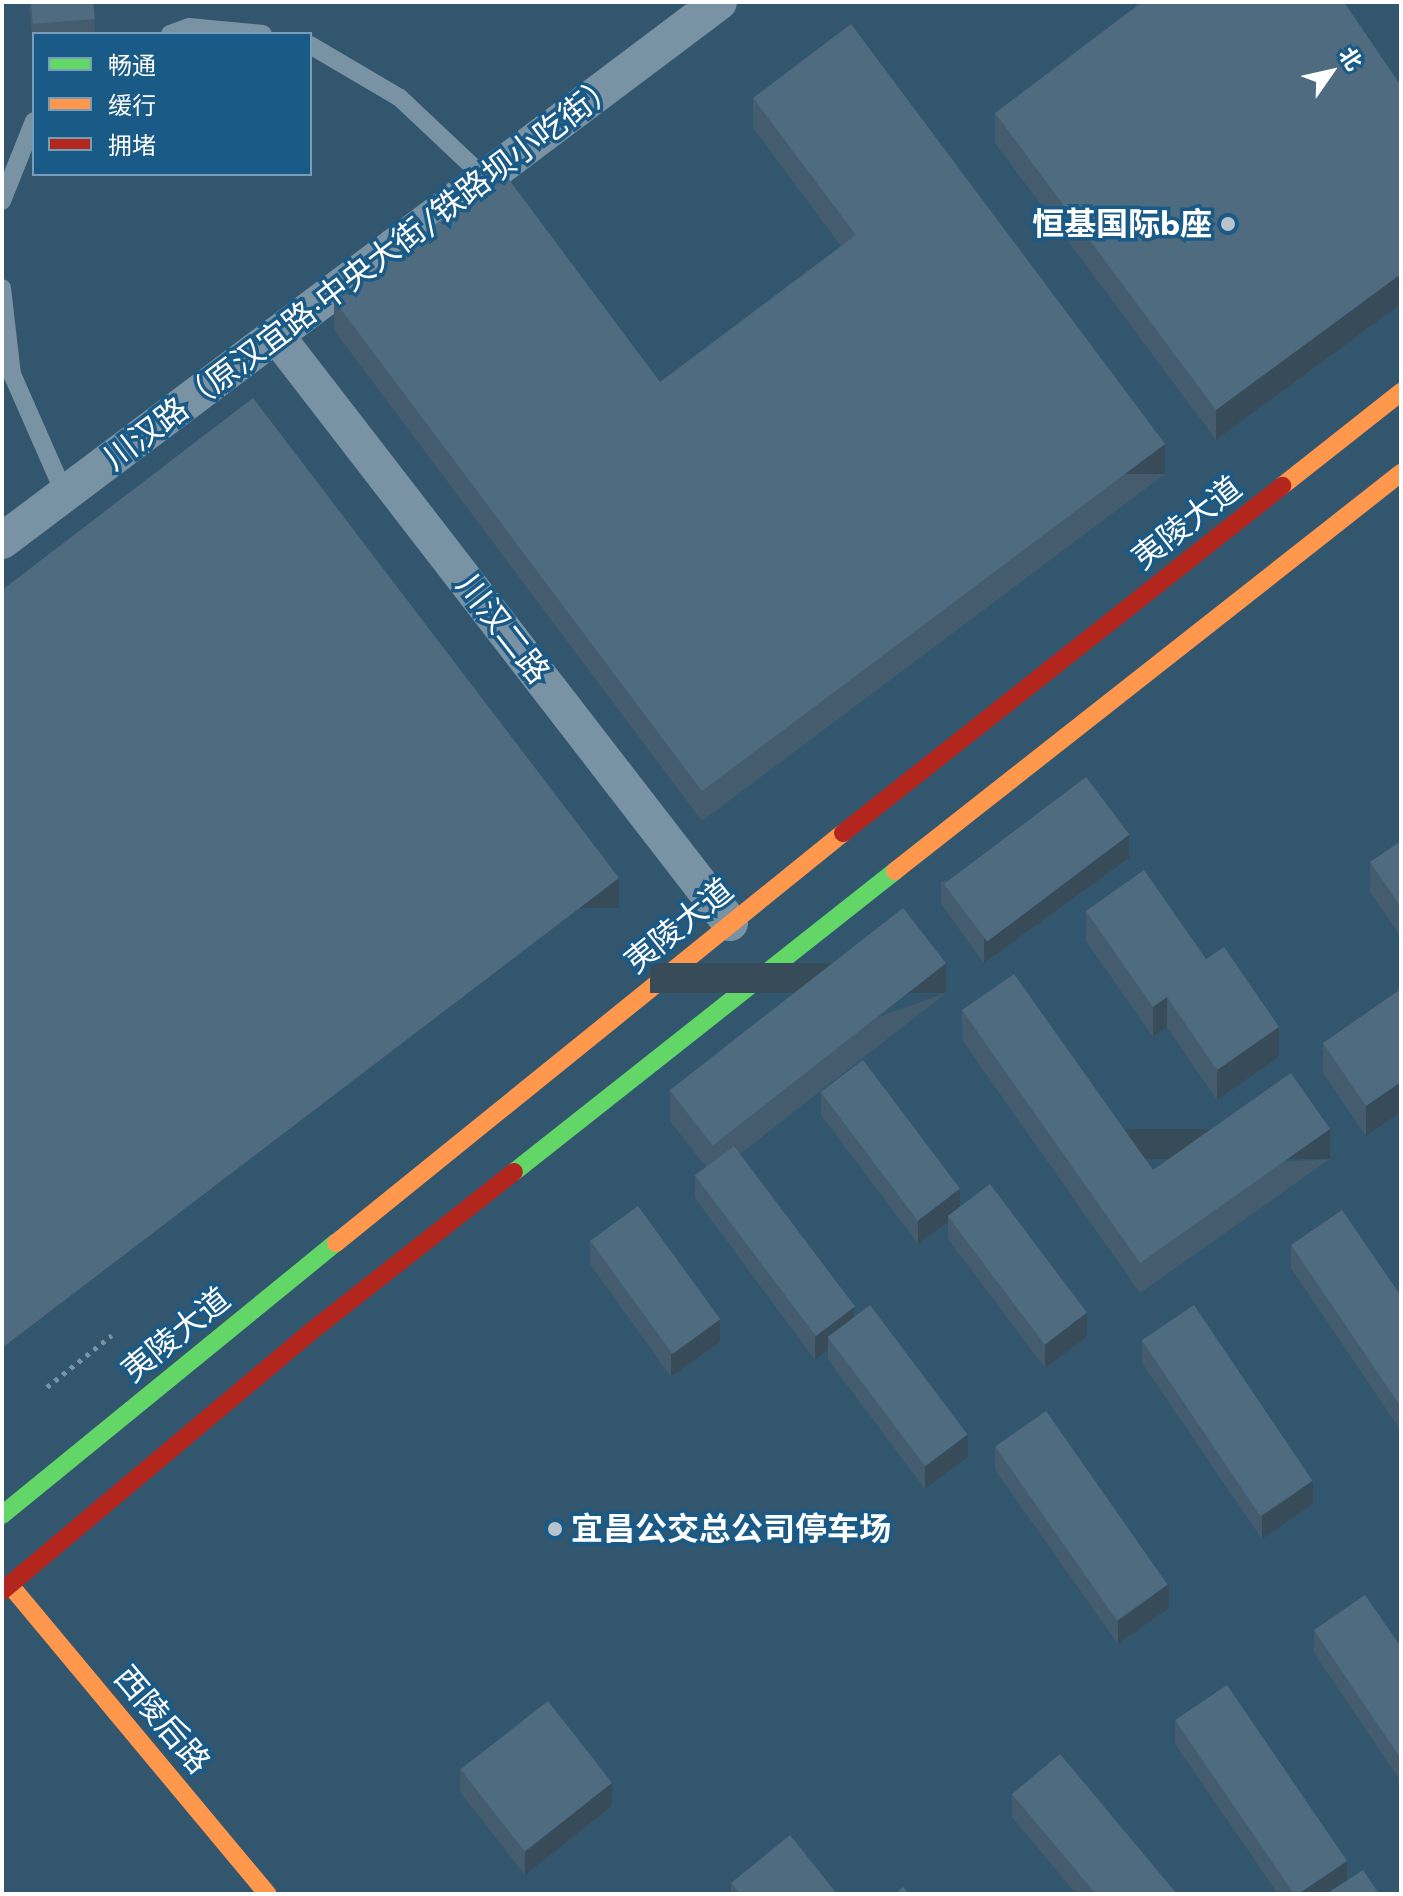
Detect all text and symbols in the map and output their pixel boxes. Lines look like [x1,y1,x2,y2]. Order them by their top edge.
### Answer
legend [32,32,312,176]
north arrow [1291,32,1371,112]
text: 北 [1331,40,1370,77]
text: 畅通 [108,48,156,83]
street label: 川汉路（原汉宜路·中央大街/铁路坝小吃街） [96,66,626,478]
text: 缓行 [108,88,156,123]
text: 拥堵 [108,128,156,163]
place label: 恒基国际b座 [1032,205,1212,243]
marker: 恒基国际b座 [1219,215,1237,233]
street label: 夷陵大道 [1125,468,1249,578]
street label: 川汉二路 [448,567,558,691]
street label: 夷陵大道 [617,871,741,981]
street label: 夷陵大道 [114,1280,238,1390]
place label: 宜昌公交总公司停车场 [571,1510,891,1548]
marker: 宜昌公交总公司停车场 [546,1520,564,1538]
street label: 西陵后路 [106,1659,218,1781]

